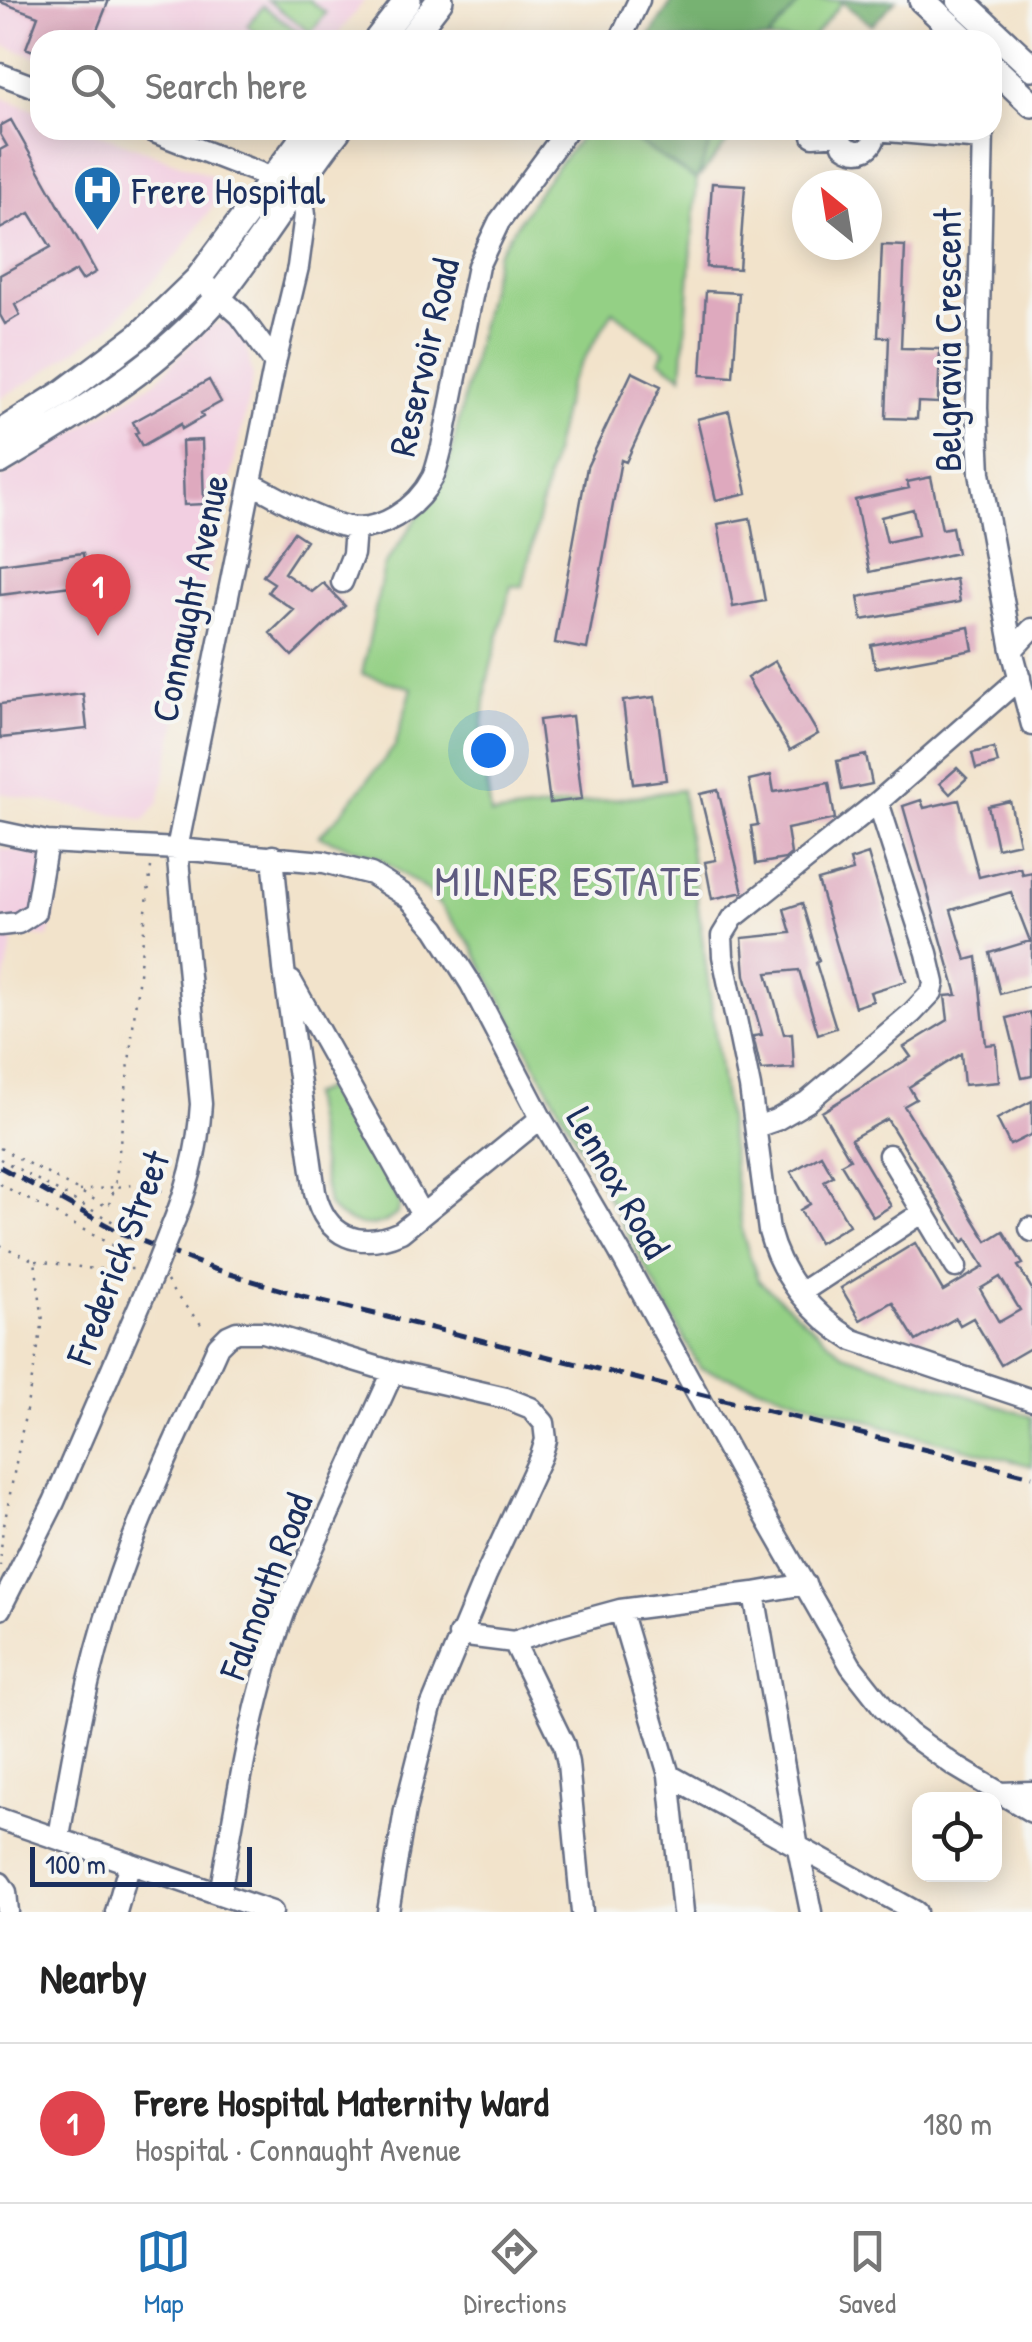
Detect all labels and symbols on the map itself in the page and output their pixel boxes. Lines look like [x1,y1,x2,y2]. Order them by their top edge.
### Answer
hospital icon: Frere Hospital [71,164,123,232]
place label: Frere Hospital [131,164,326,216]
north arrow [792,170,882,260]
street label: Belgravia Crescent [921,207,973,472]
street label: Reservoir Road [375,253,471,461]
street label: Connaught Avenue [137,470,241,726]
pin: 1 [66,554,130,636]
your location [463,725,514,776]
district label: MILNER ESTATE [435,852,703,909]
street label: Lennox Road [555,1097,683,1267]
street label: Frederick Street [52,1142,182,1372]
street label: Falmouth Road [205,1485,324,1688]
scale bar [30,1842,252,1886]

